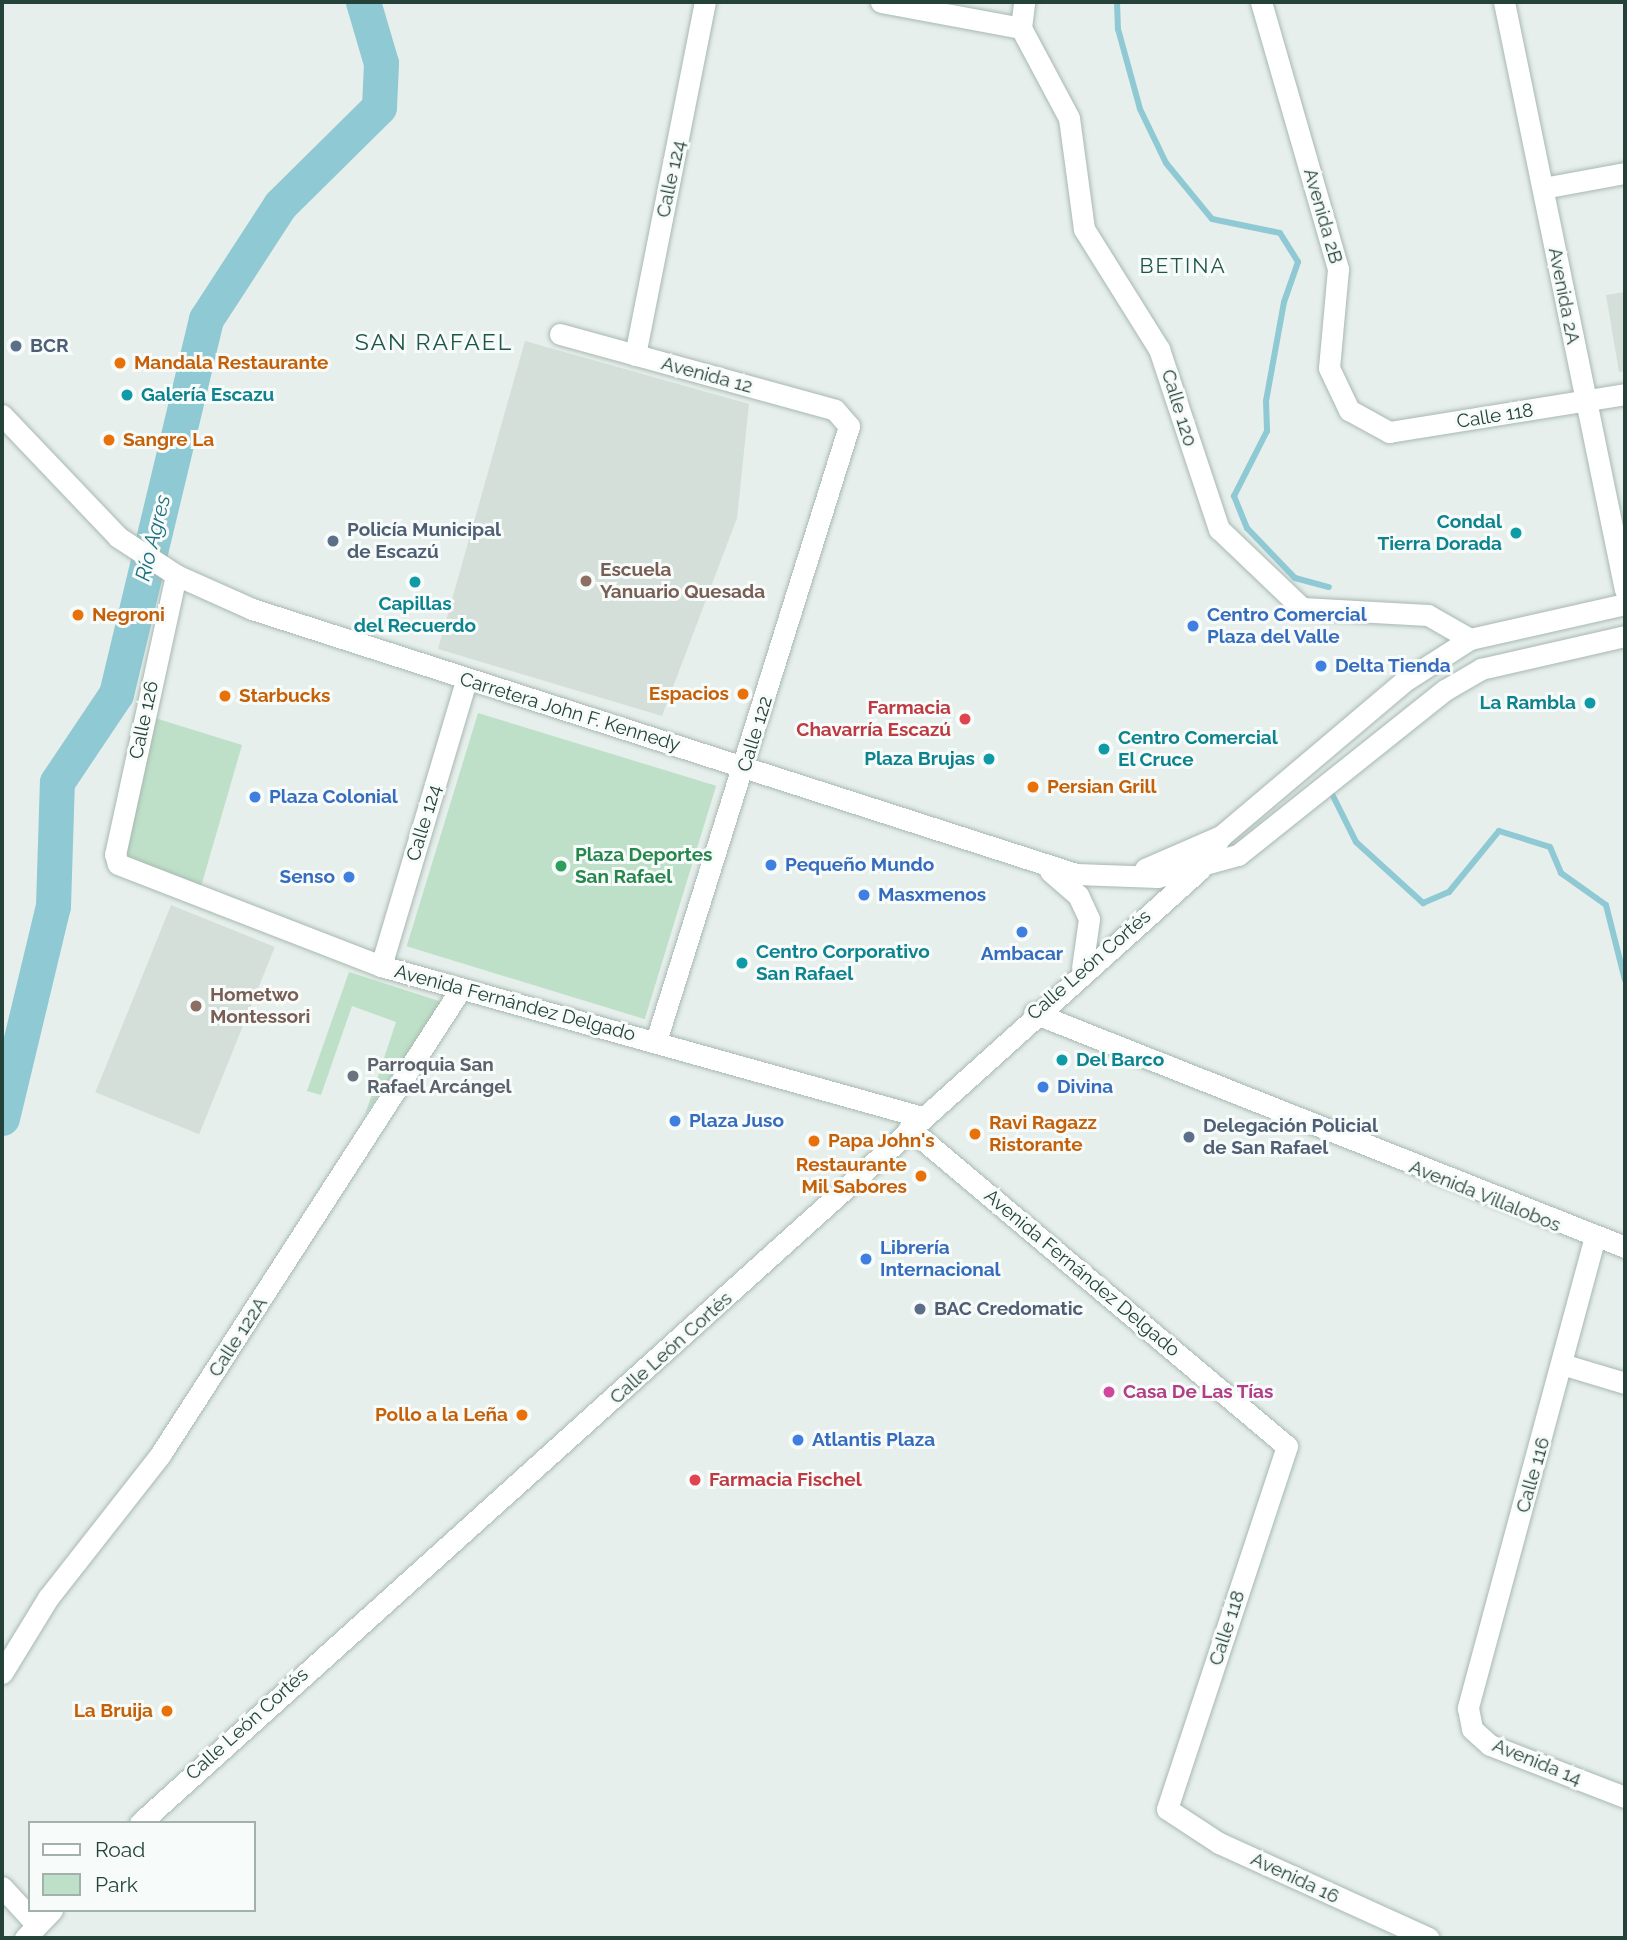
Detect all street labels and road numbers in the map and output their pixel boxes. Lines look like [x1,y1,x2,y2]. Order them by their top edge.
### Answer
street label: Calle 124 [652,138,690,220]
street label: Avenida 2B [1299,166,1347,266]
street label: Avenida 2A [1543,246,1585,346]
street label: Avenida 12 [659,352,755,398]
street label: Calle 120 [1156,367,1202,449]
street label: Calle 118 [1455,399,1535,433]
street label: Carretera John F. Kennedy [457,667,683,757]
street label: Calle 126 [125,679,163,761]
street label: Calle 122 [733,694,777,774]
street label: Calle 124 [402,782,446,864]
street label: Calle León Cortés [1022,905,1156,1025]
street label: Avenida Fernández Delgado [392,960,638,1046]
street label: Avenida Villalobos [1406,1155,1564,1237]
street label: Avenida Fernández Delgado [980,1184,1184,1362]
street label: Calle León Cortés [605,1287,737,1409]
street label: Calle 122A [204,1293,272,1381]
street label: Calle 116 [1511,1435,1555,1515]
street label: Calle 118 [1204,1588,1250,1668]
street label: Calle León Cortés [181,1663,313,1785]
street label: Avenida 14 [1489,1734,1585,1790]
street label: Avenida 16 [1247,1848,1343,1908]

